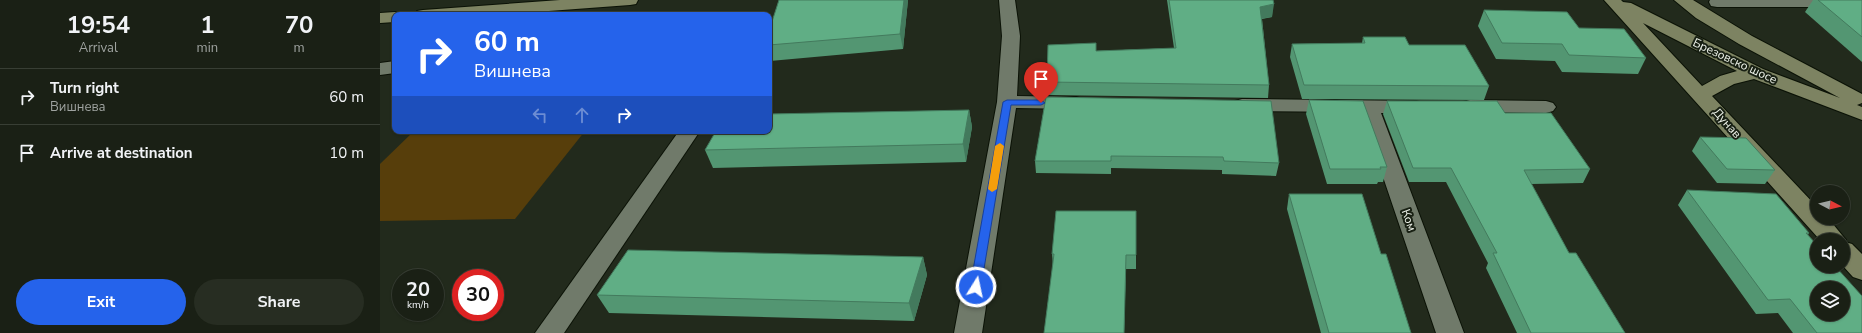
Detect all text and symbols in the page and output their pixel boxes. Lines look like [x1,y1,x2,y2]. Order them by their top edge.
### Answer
text: 19:54 [67,9,130,41]
text: 1 [200,9,215,41]
text: 70 [285,9,313,41]
text: 60 m [474,23,540,61]
icon: right [408,28,460,80]
street label: Брезовско шосе [1690,34,1780,88]
text: Arrival [79,39,118,57]
text: min [197,39,218,57]
text: m [293,39,305,57]
text: Вишнева [474,59,551,83]
pin [1024,62,1058,103]
icon: arrive [1030,68,1052,90]
text: Turn right [50,78,119,98]
icon: right [16,86,38,108]
text: 60 m [329,87,364,107]
text: Вишнева [50,98,106,116]
icon: left [529,104,551,126]
icon: ahead [571,104,593,126]
icon: right [613,104,635,126]
street label: Дунав [1709,104,1745,142]
icon: arrive [16,142,38,164]
text: Arrive at destination [50,143,193,163]
text: 10 m [329,143,364,163]
north arrow [1810,185,1850,225]
map controls [1810,185,1850,321]
street label: Ком [1398,207,1420,233]
button: sound [1810,233,1850,273]
position arrow [955,266,997,308]
speed limit sign: 30 [452,269,504,321]
text: 20 [406,276,430,303]
button: Exit [16,279,186,325]
button: Share [194,279,364,325]
button: layers [1810,281,1850,321]
text: km/h [407,298,429,312]

